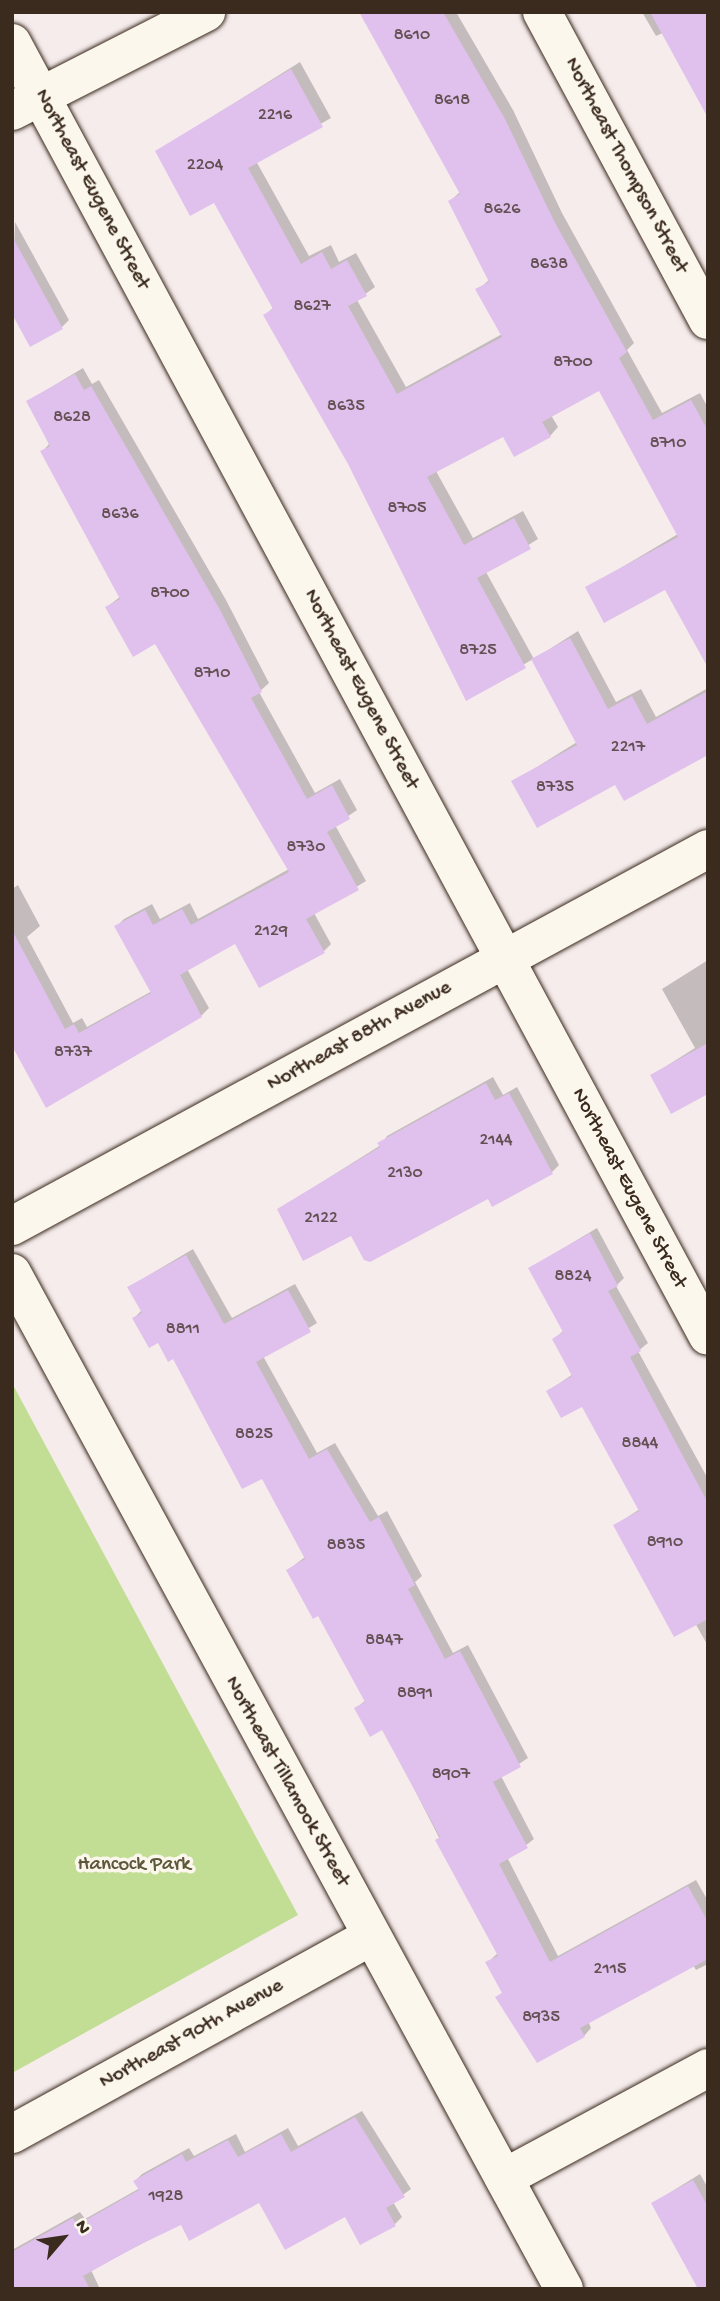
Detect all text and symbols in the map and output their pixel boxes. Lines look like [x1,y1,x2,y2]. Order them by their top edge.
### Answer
house number: 8610 [394,25,430,47]
street label: Northeast Thompson Street [557,54,693,278]
street label: Northeast Eugene Street [27,86,155,294]
house number: 8618 [434,90,470,112]
house number: 2216 [258,105,292,127]
house number: 2204 [187,155,223,177]
house number: 8626 [484,199,520,221]
house number: 8638 [530,254,568,276]
house number: 8627 [293,296,331,318]
house number: 8700 [553,352,593,374]
house number: 8635 [327,396,365,418]
house number: 8628 [53,407,91,429]
house number: 8710 [650,433,686,455]
house number: 8705 [388,498,426,520]
house number: 8636 [101,504,139,526]
house number: 8700 [150,583,190,605]
street label: Northeast Eugene Street [296,586,424,794]
house number: 8725 [459,640,497,662]
house number: 8710 [194,663,230,685]
house number: 2217 [611,737,645,759]
house number: 8735 [536,777,574,799]
house number: 8730 [287,837,325,859]
house number: 2129 [254,921,288,943]
street label: Northeast 88th Avenue [264,976,456,1098]
house number: 8737 [54,1042,92,1064]
street label: Northeast Eugene Street [564,1085,692,1293]
house number: 2144 [479,1130,513,1152]
house number: 2130 [387,1163,423,1185]
house number: 2122 [304,1208,338,1230]
house number: 8824 [554,1266,592,1288]
house number: 8811 [166,1319,200,1341]
house number: 8825 [235,1424,273,1446]
house number: 8844 [622,1433,658,1455]
house number: 8910 [647,1532,683,1554]
house number: 8835 [327,1535,365,1557]
house number: 8847 [365,1630,403,1652]
street label: Northeast Tillamook Street [218,1673,354,1891]
house number: 8891 [397,1683,433,1705]
house number: 8907 [432,1764,470,1786]
park label: Hancock Park [77,1853,191,1879]
house number: 2115 [594,1959,626,1981]
street label: Northeast 90th Avenue [96,1974,288,2096]
house number: 8935 [522,2007,560,2029]
house number: 1928 [149,2186,183,2208]
north arrow [28,2203,98,2273]
text: N [69,2217,95,2239]

